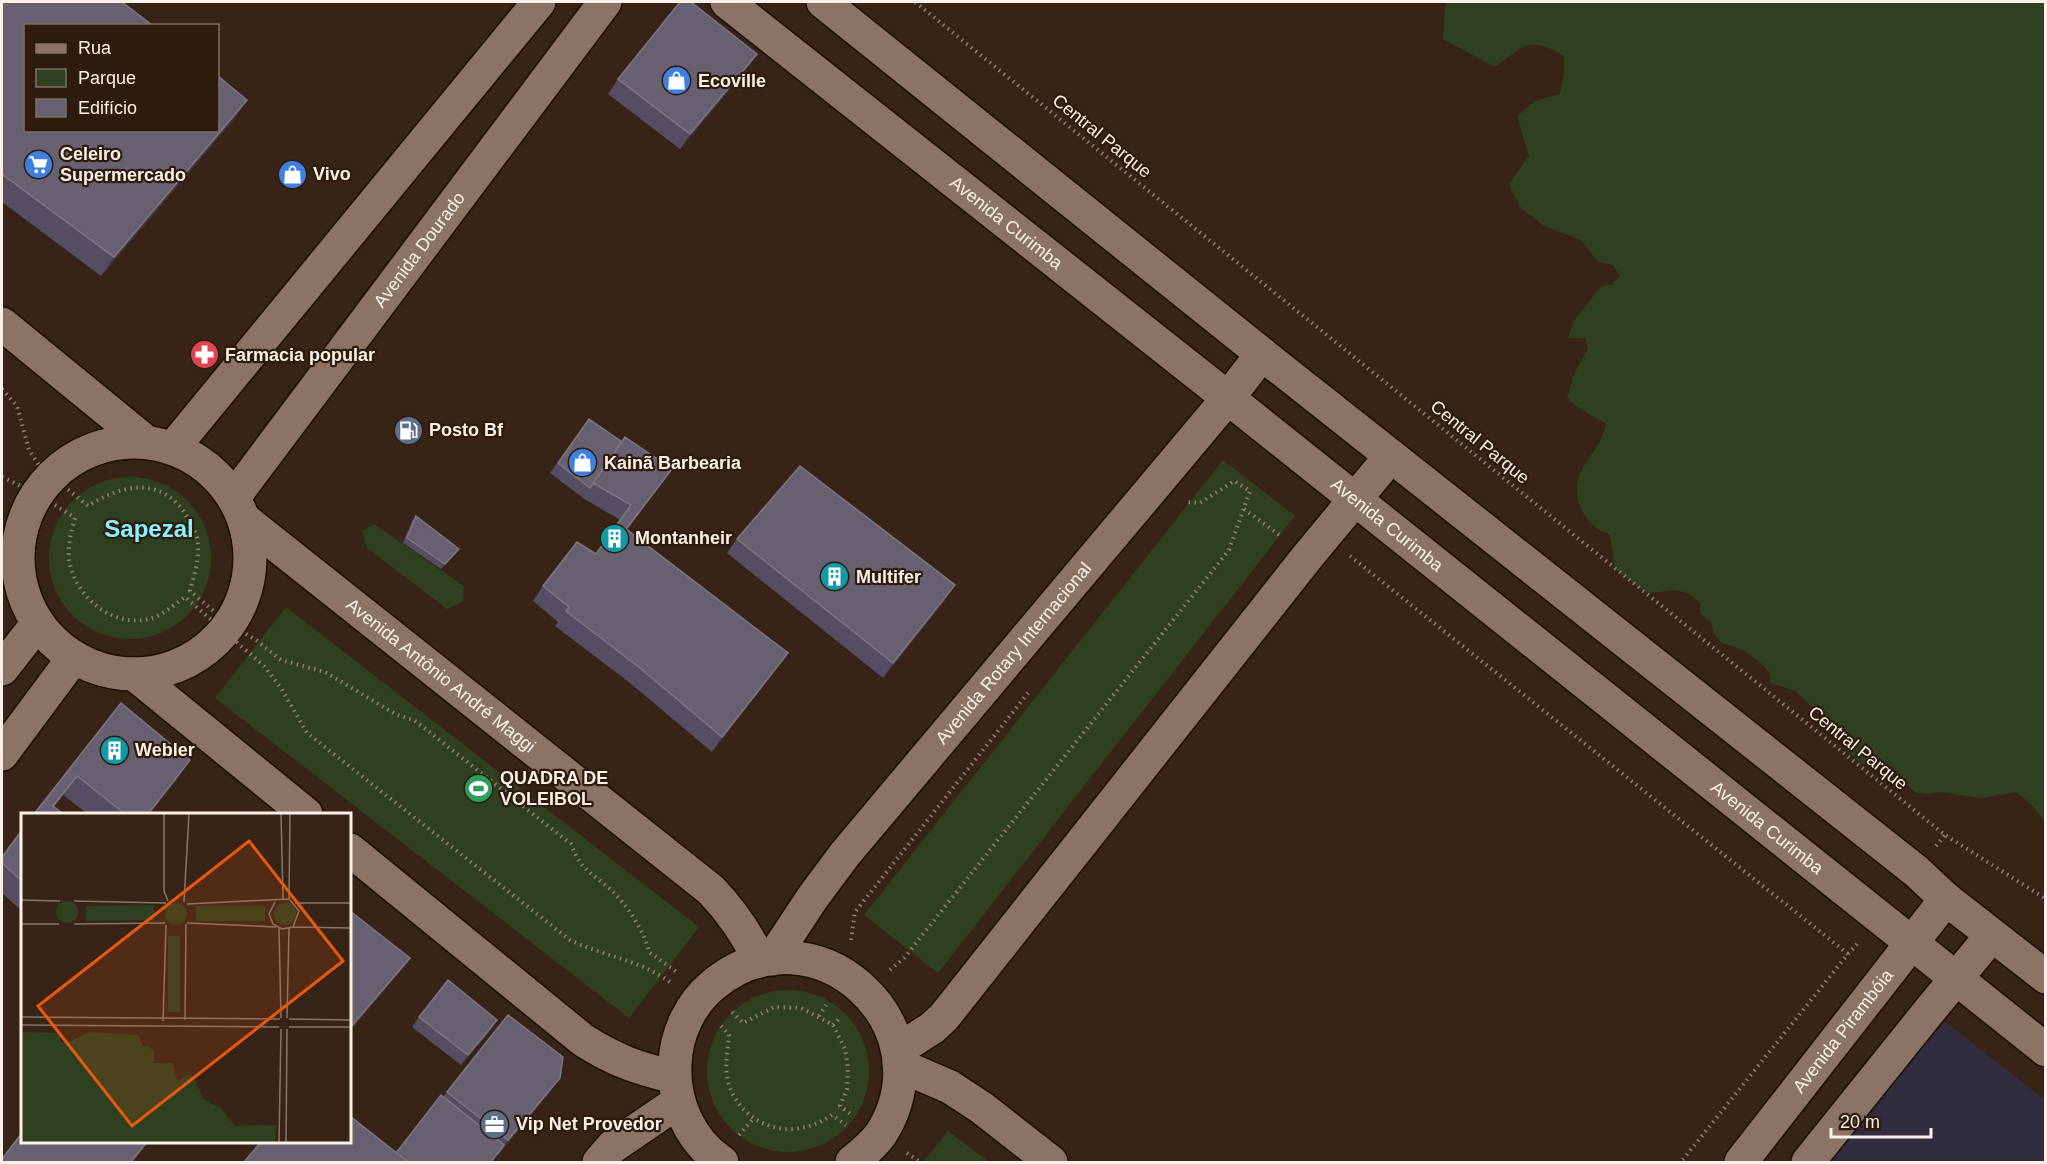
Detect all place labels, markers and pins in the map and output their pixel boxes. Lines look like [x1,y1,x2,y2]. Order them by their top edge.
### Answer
shop icon: Ecoville [661,65,693,97]
place label: Ecoville [698,71,766,91]
place label: Celeiro Supermercado [60,144,186,185]
supermarket icon: Celeiro Supermercado [23,148,55,180]
shop icon: Vivo [276,158,308,190]
place label: Vivo [313,164,351,184]
pharmacy icon: Farmacia popular [188,339,220,371]
place label: Farmacia popular [225,345,375,365]
fuel station icon: Posto Bf [392,414,424,446]
place label: Posto Bf [429,420,504,440]
shop icon: Kainã Barbearia [567,447,599,479]
place label: Kainã Barbearia [604,453,742,473]
building icon: Montanheir [598,522,630,554]
place label: Montanheir [635,528,732,548]
building icon: Multifer [819,561,851,593]
place label: Multifer [856,567,921,587]
building icon: Webler [98,734,130,766]
place label: Webler [135,740,195,760]
place label: QUADRA DE VOLEIBOL [500,768,608,809]
sports icon: QUADRA DE VOLEIBOL [463,772,495,804]
office icon: Vip Net Provedor [479,1108,511,1140]
place label: Vip Net Provedor [516,1114,662,1134]

